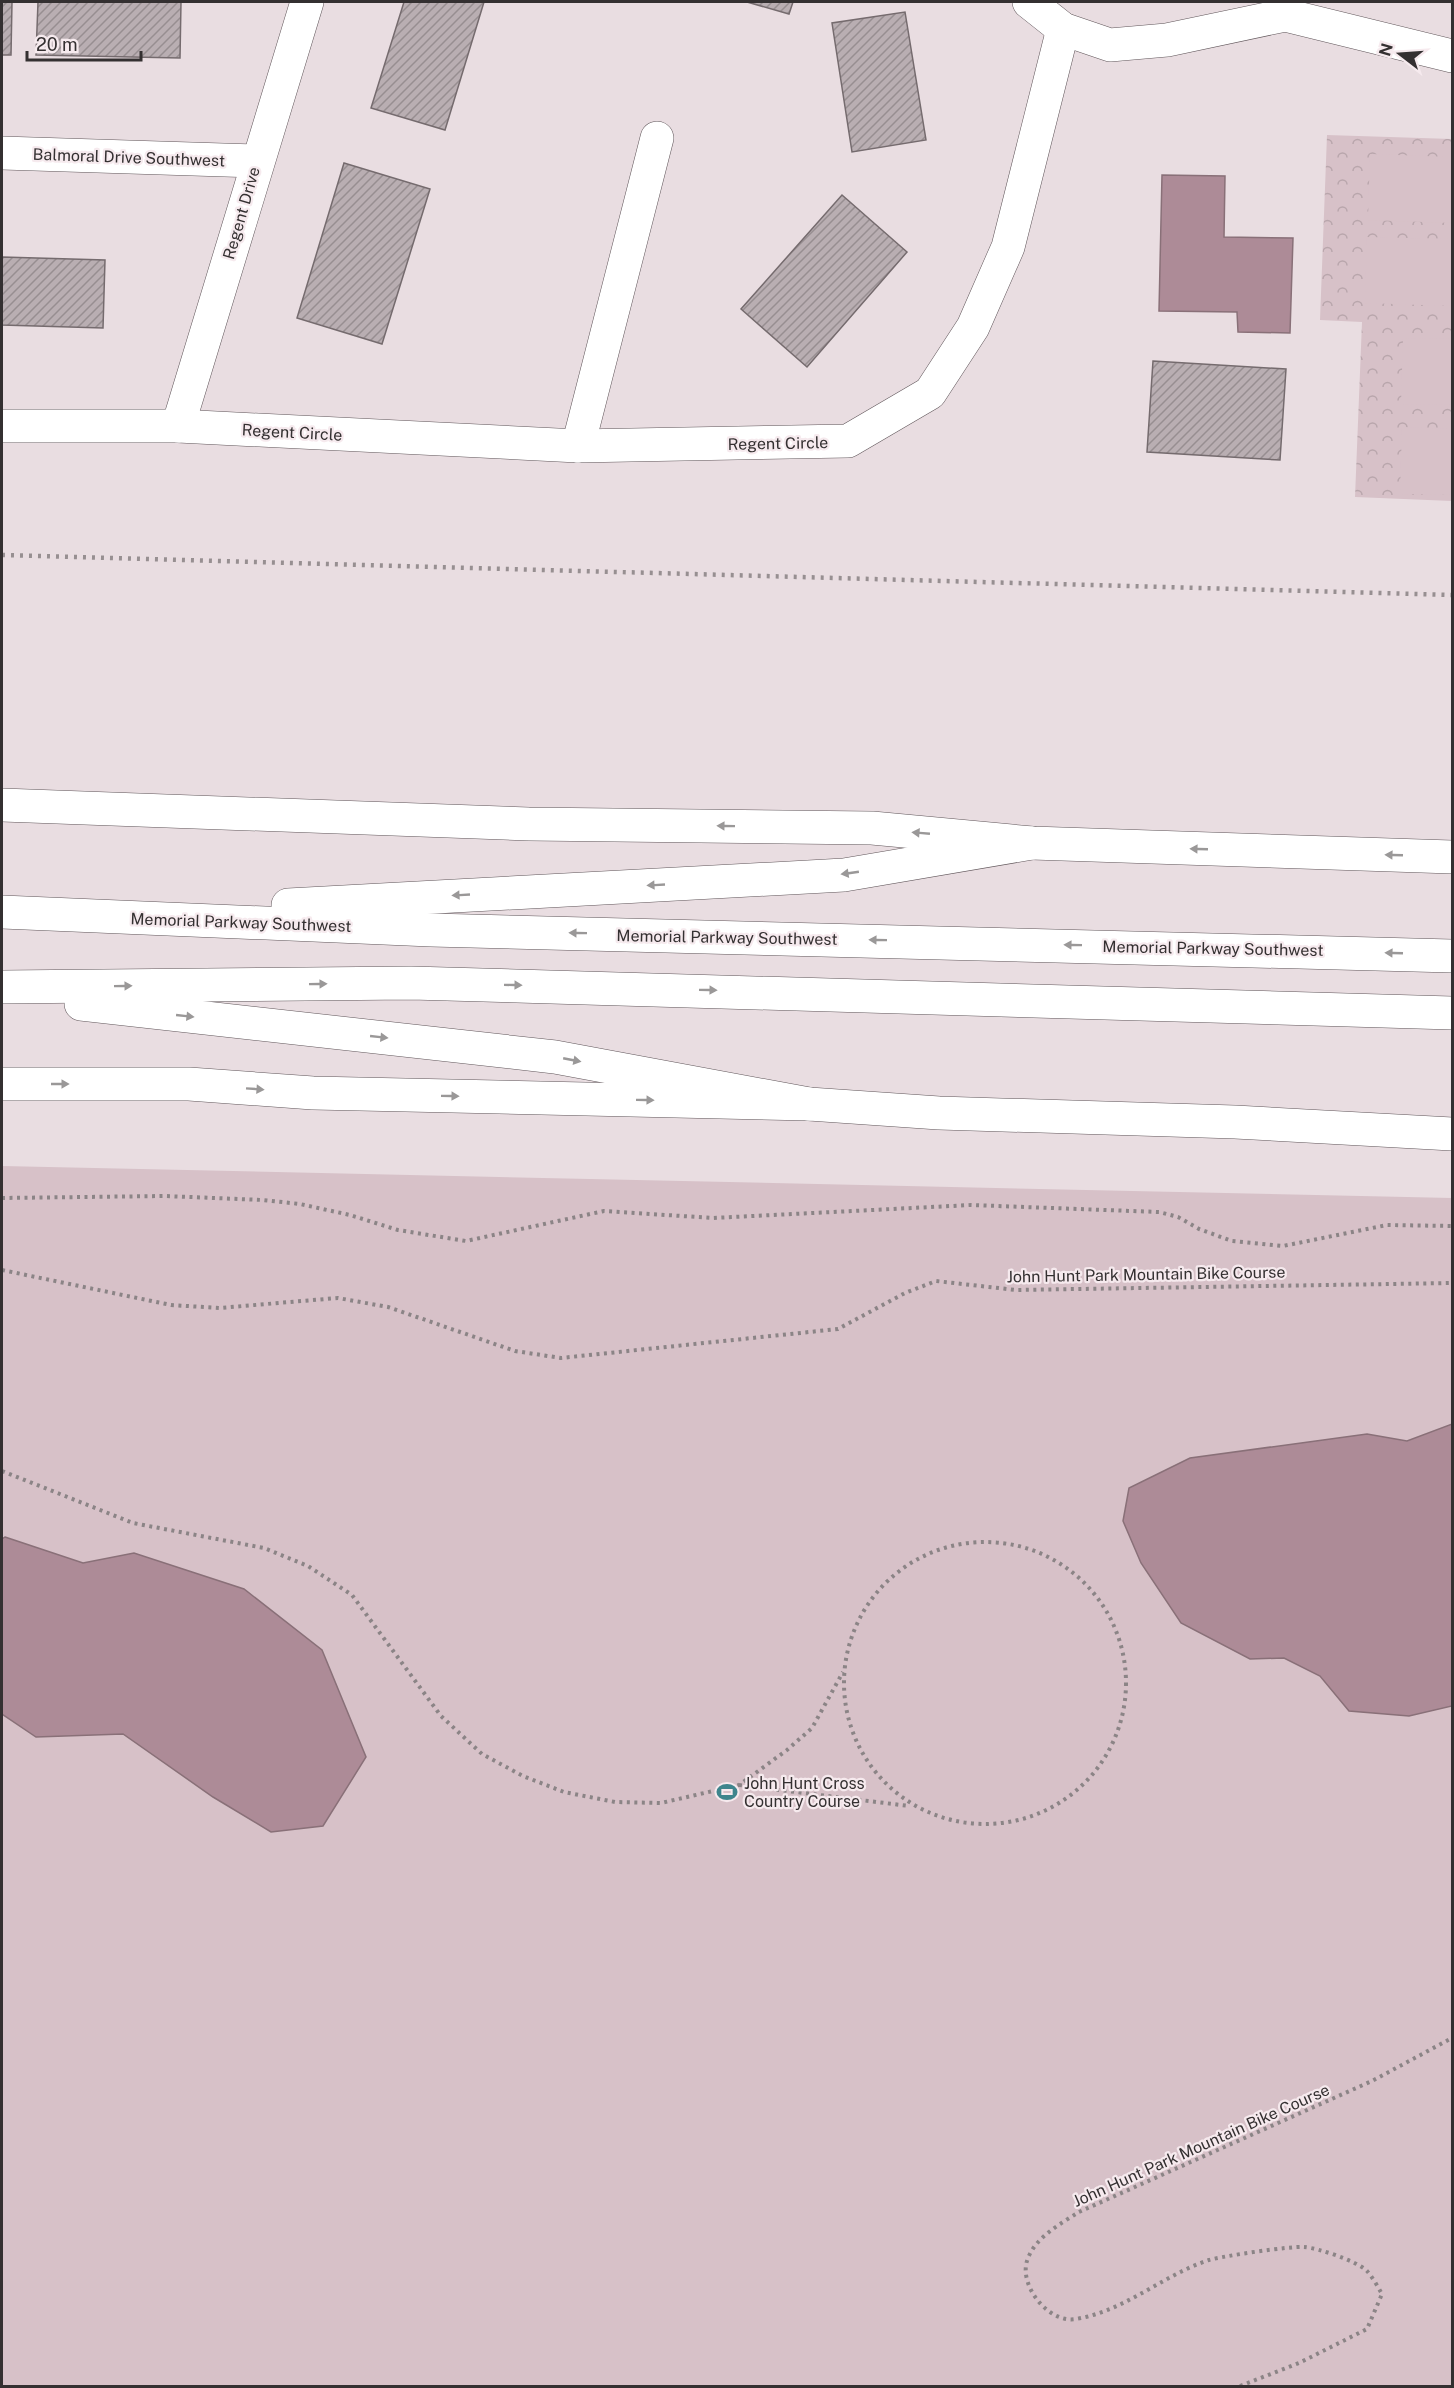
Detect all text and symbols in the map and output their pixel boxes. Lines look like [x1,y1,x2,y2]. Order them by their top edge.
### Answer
scale bar [27,24,141,62]
north arrow [1370,24,1430,84]
text: 20 m [36,34,78,55]
text: N [1375,41,1397,59]
street label: Balmoral Drive Southwest [32,145,226,170]
street label: Regent Drive [219,165,264,262]
street label: Regent Circle [241,420,343,445]
street label: Regent Circle [728,433,828,454]
one-way arrow [716,821,735,831]
one-way arrow [911,828,930,838]
one-way arrow [1190,844,1209,853]
one-way arrow [1385,850,1404,859]
one-way arrow [841,869,860,878]
one-way arrow [646,880,665,889]
one-way arrow [451,891,470,900]
street label: Memorial Parkway Southwest [130,909,352,936]
street label: Memorial Parkway Southwest [616,926,838,949]
one-way arrow [569,928,588,938]
one-way arrow [869,936,888,945]
street label: Memorial Parkway Southwest [1102,937,1324,960]
one-way arrow [1064,940,1083,950]
one-way arrow [1385,948,1404,957]
one-way arrow [308,979,327,989]
one-way arrow [113,981,132,991]
one-way arrow [503,981,522,990]
one-way arrow [698,985,717,995]
one-way arrow [175,1011,194,1020]
one-way arrow [369,1032,388,1042]
one-way arrow [563,1056,582,1065]
one-way arrow [50,1079,69,1089]
one-way arrow [245,1084,264,1093]
one-way arrow [440,1091,459,1100]
one-way arrow [635,1095,654,1105]
street label: John Hunt Park Mountain Bike Course [1006,1263,1286,1286]
place label: John Hunt Cross Country Course [744,1774,865,1811]
sports icon: John Hunt Cross Country Course [715,1780,739,1804]
street label: John Hunt Park Mountain Bike Course [1070,2080,1332,2211]

